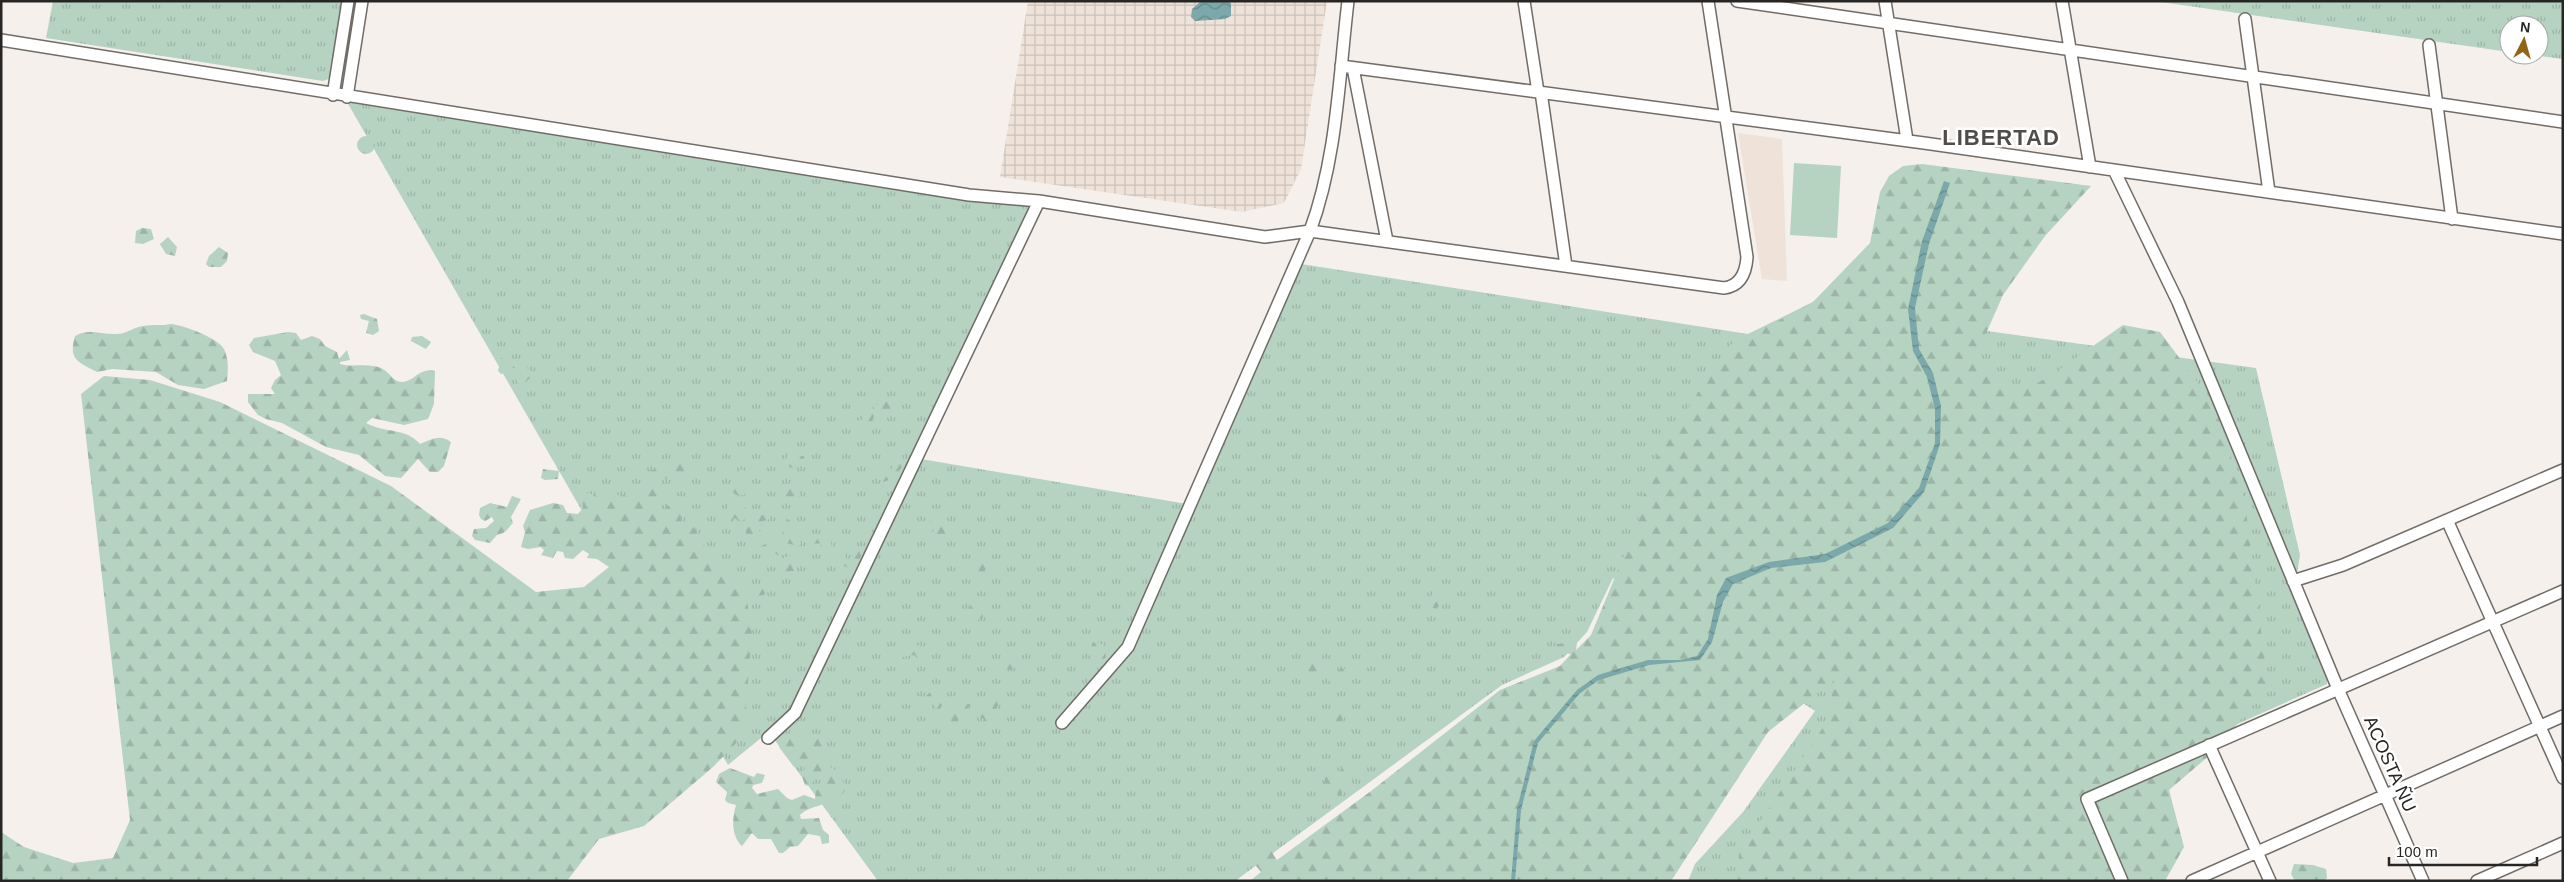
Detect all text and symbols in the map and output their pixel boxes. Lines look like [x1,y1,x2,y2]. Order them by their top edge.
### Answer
north arrow [2499,15,2549,65]
text: N [2519,19,2531,36]
district label: LIBERTAD [1942,125,2060,150]
street label: ACOSTA ÑU [2360,713,2421,815]
scale bar [2389,834,2536,866]
text: 100 m [2396,843,2438,860]

